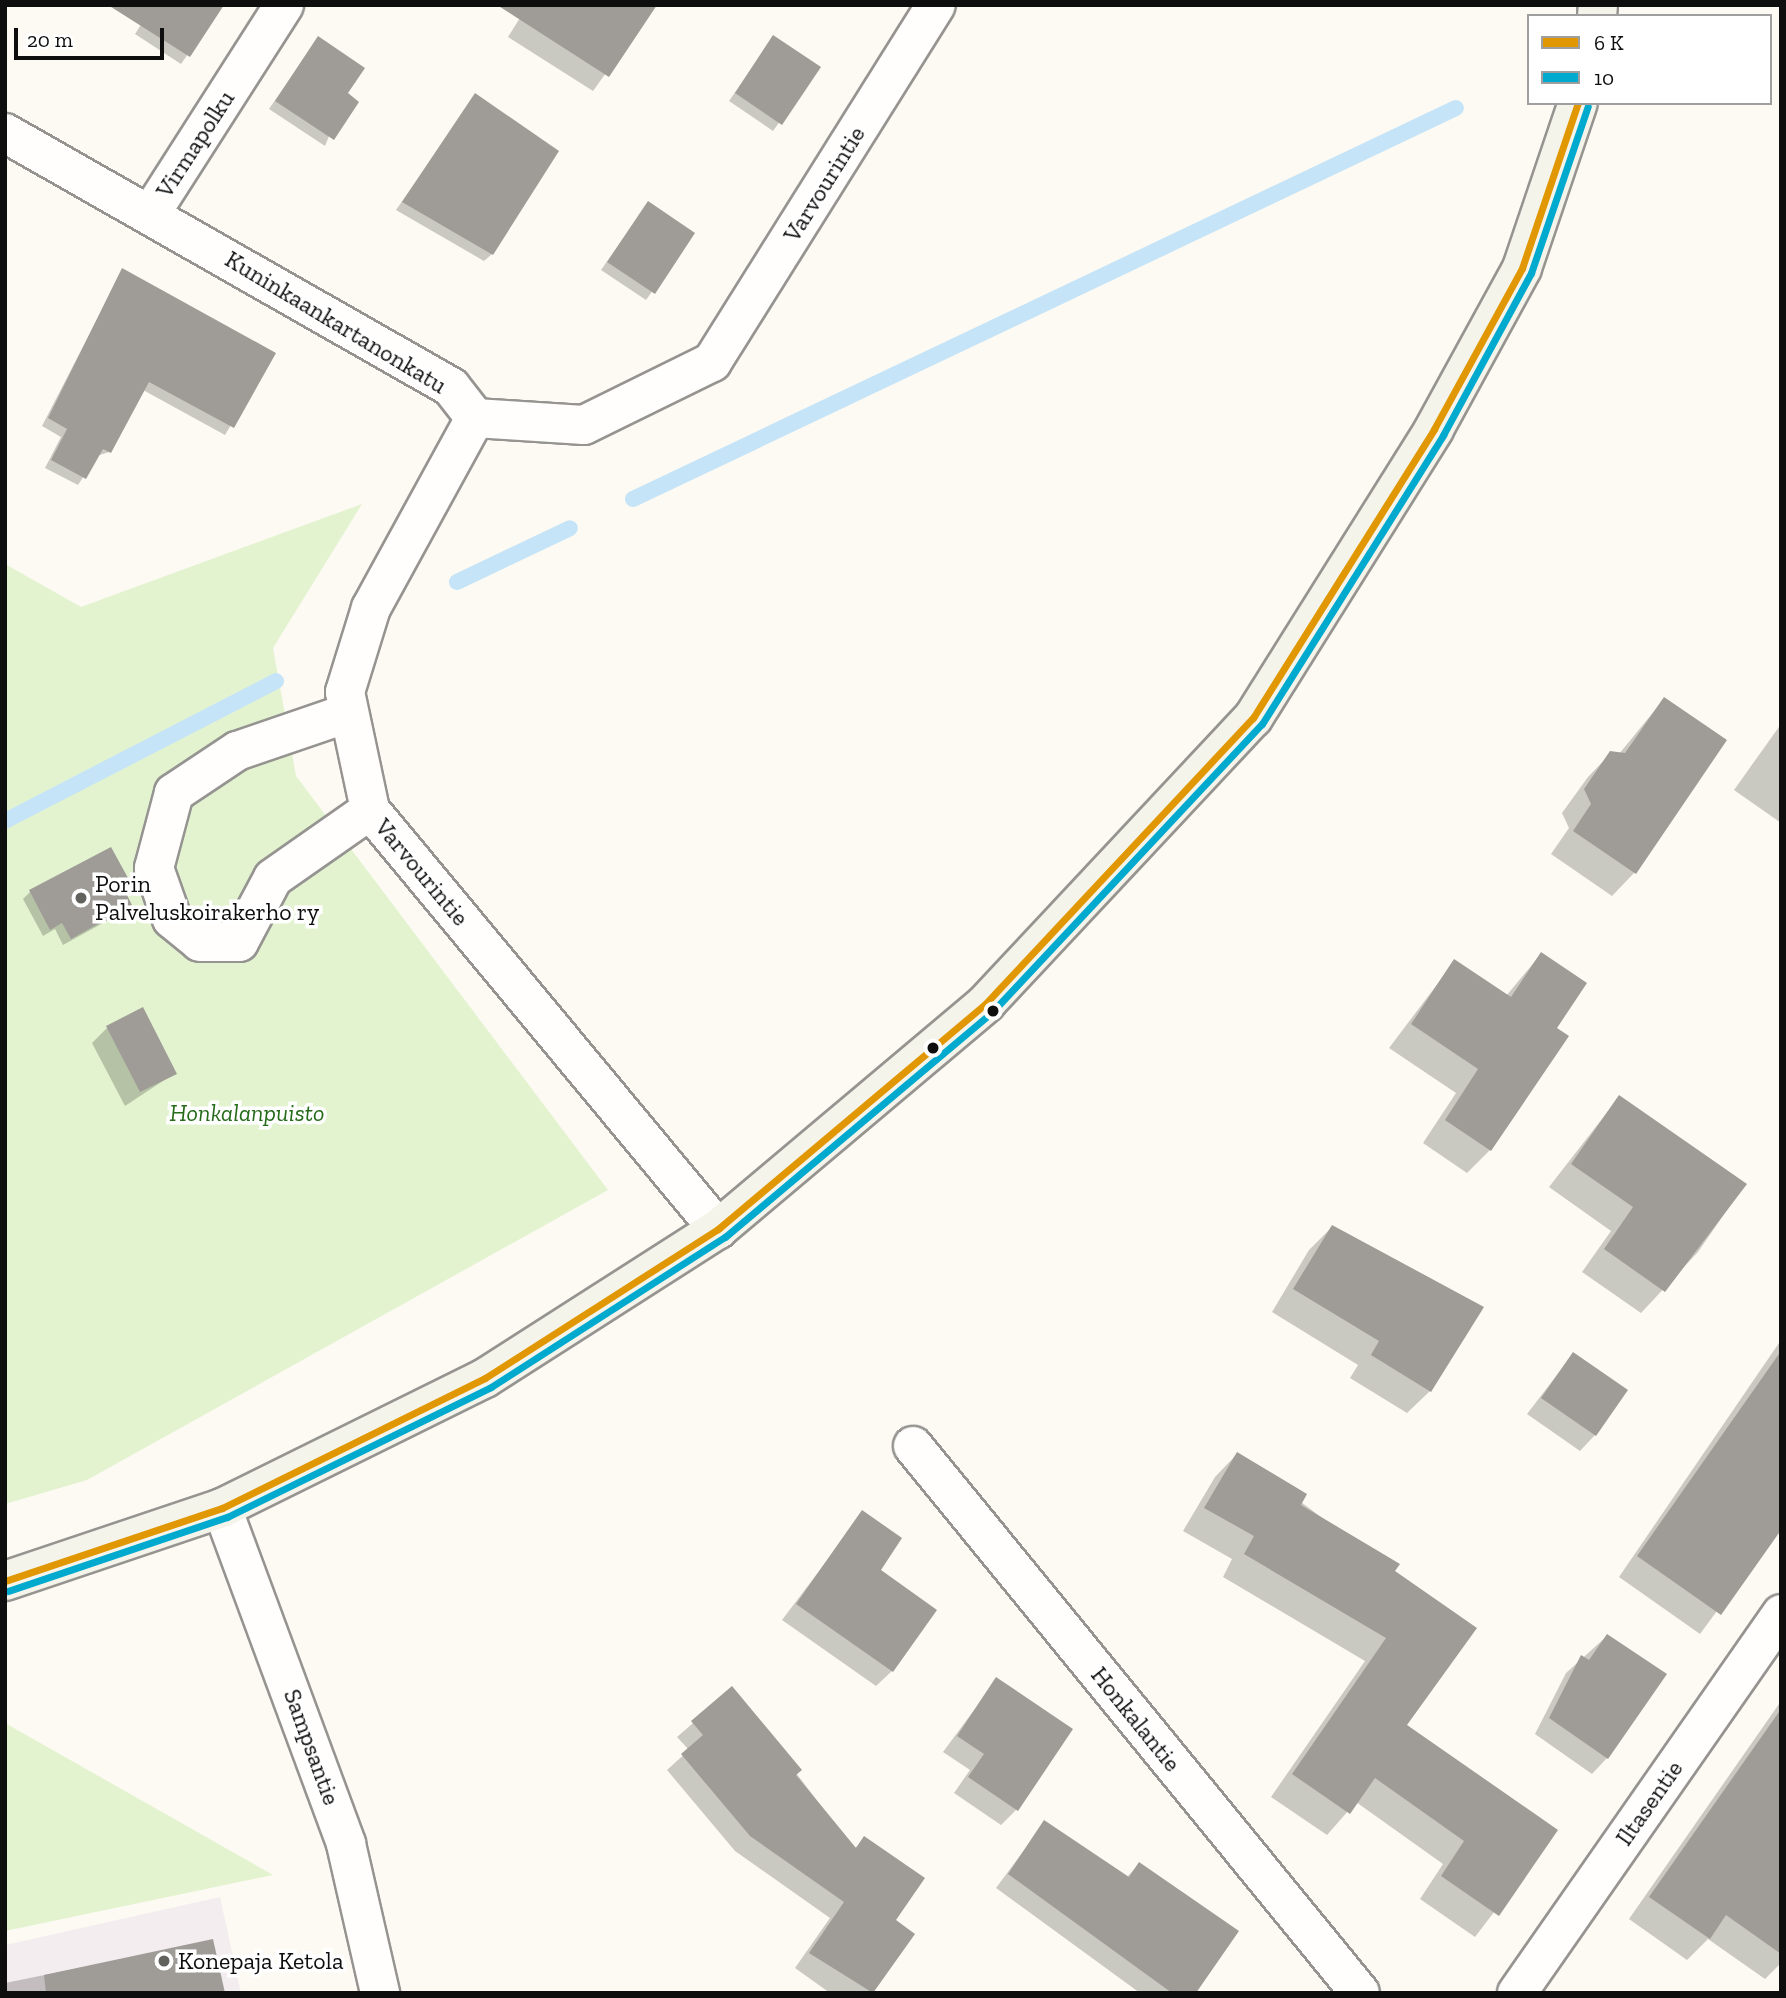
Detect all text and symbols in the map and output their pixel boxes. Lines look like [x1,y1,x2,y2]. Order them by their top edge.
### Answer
scale bar [18,14,168,58]
legend [1527,14,1772,105]
text: 20 m [27,27,73,52]
text: 6 K [1594,30,1623,55]
text: 10 [1594,65,1614,90]
street label: Virmapolku [150,85,240,203]
street label: Varvourintie [777,121,871,247]
street label: Kuninkaankartanonkatu [220,244,452,400]
street label: Varvourintie [369,813,475,931]
place label: Porin Palveluskoirakerho ry [95,870,319,926]
marker: Porin Palveluskoirakerho ry [73,890,89,906]
unlabelled marker [986,1004,1000,1018]
unlabelled marker [926,1041,940,1055]
park label: Honkalanpuisto [170,1099,324,1127]
street label: Honkalantie [1085,1661,1187,1777]
street label: Sampsantie [278,1685,346,1809]
street label: Iltasentie [1609,1755,1689,1851]
place label: Konepaja Ketola [178,1947,344,1975]
marker: Konepaja Ketola [156,1953,172,1969]

